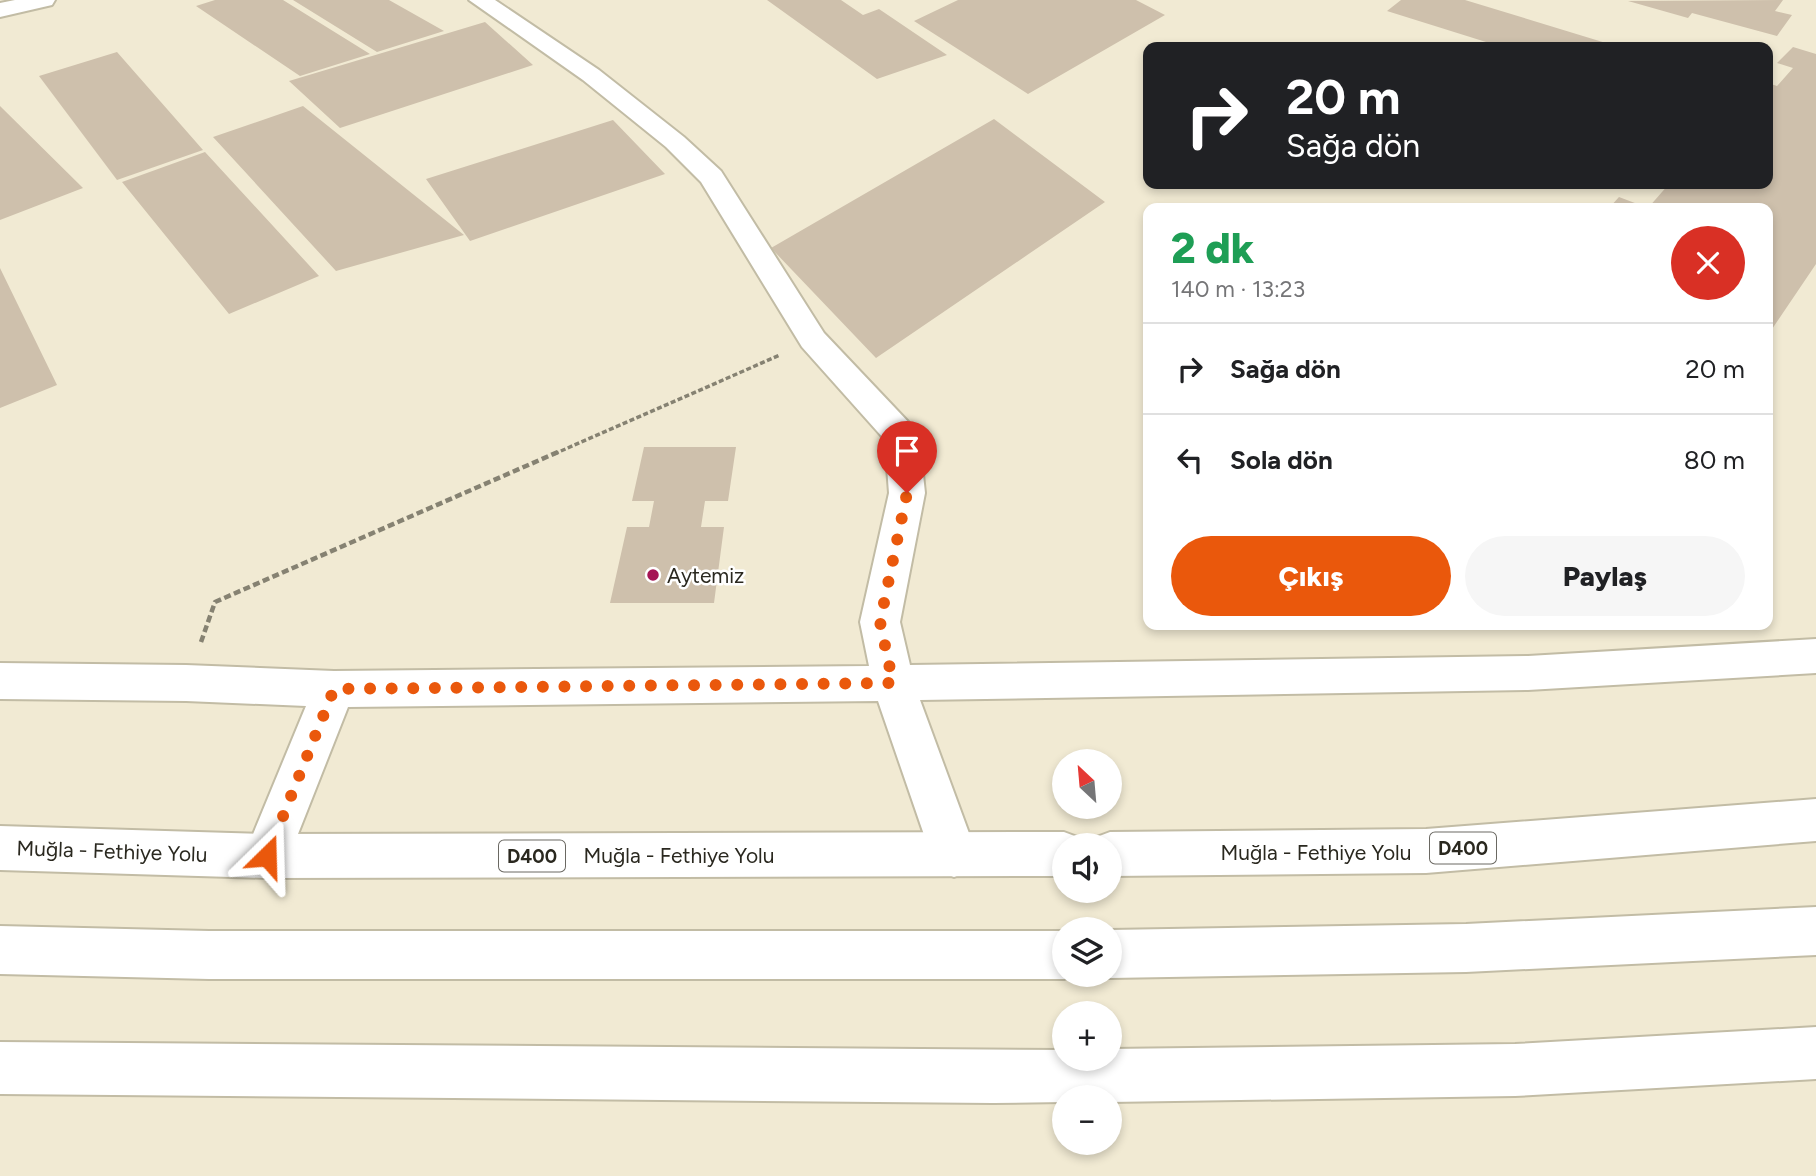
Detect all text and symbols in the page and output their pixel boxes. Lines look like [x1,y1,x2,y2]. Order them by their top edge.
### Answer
text: 20 m [1286,67,1401,126]
icon: right [1171,70,1262,161]
text: Sağa dön [1286,127,1420,165]
text: 2 dk [1171,223,1254,274]
button: close [1671,226,1745,300]
text: 140 m · 13:23 [1171,275,1305,303]
icon: right [1171,350,1209,388]
text: Sağa dön [1230,353,1341,385]
text: 20 m [1685,353,1745,385]
pin [877,421,937,493]
icon: arrive [888,432,926,470]
icon: left [1171,441,1209,479]
text: Sola dön [1230,444,1333,476]
text: 80 m [1684,444,1745,476]
button: Çıkış [1171,536,1451,616]
button: Paylaş [1465,536,1745,616]
place label: Aytemiz [667,563,744,588]
marker: Aytemiz [645,567,661,583]
north arrow [1052,749,1122,819]
map controls [1052,749,1122,1155]
position arrow [230,819,304,893]
road number: D400 [1430,832,1496,863]
button: sound [1052,833,1122,903]
street label: Muğla - Fethiye Yolu [16,835,208,867]
street label: Muğla - Fethiye Yolu [1221,840,1411,865]
road number: D400 [499,841,565,872]
street label: Muğla - Fethiye Yolu [584,843,774,868]
button: layers [1052,917,1122,987]
button: + [1052,1001,1122,1071]
button: − [1052,1085,1122,1155]

